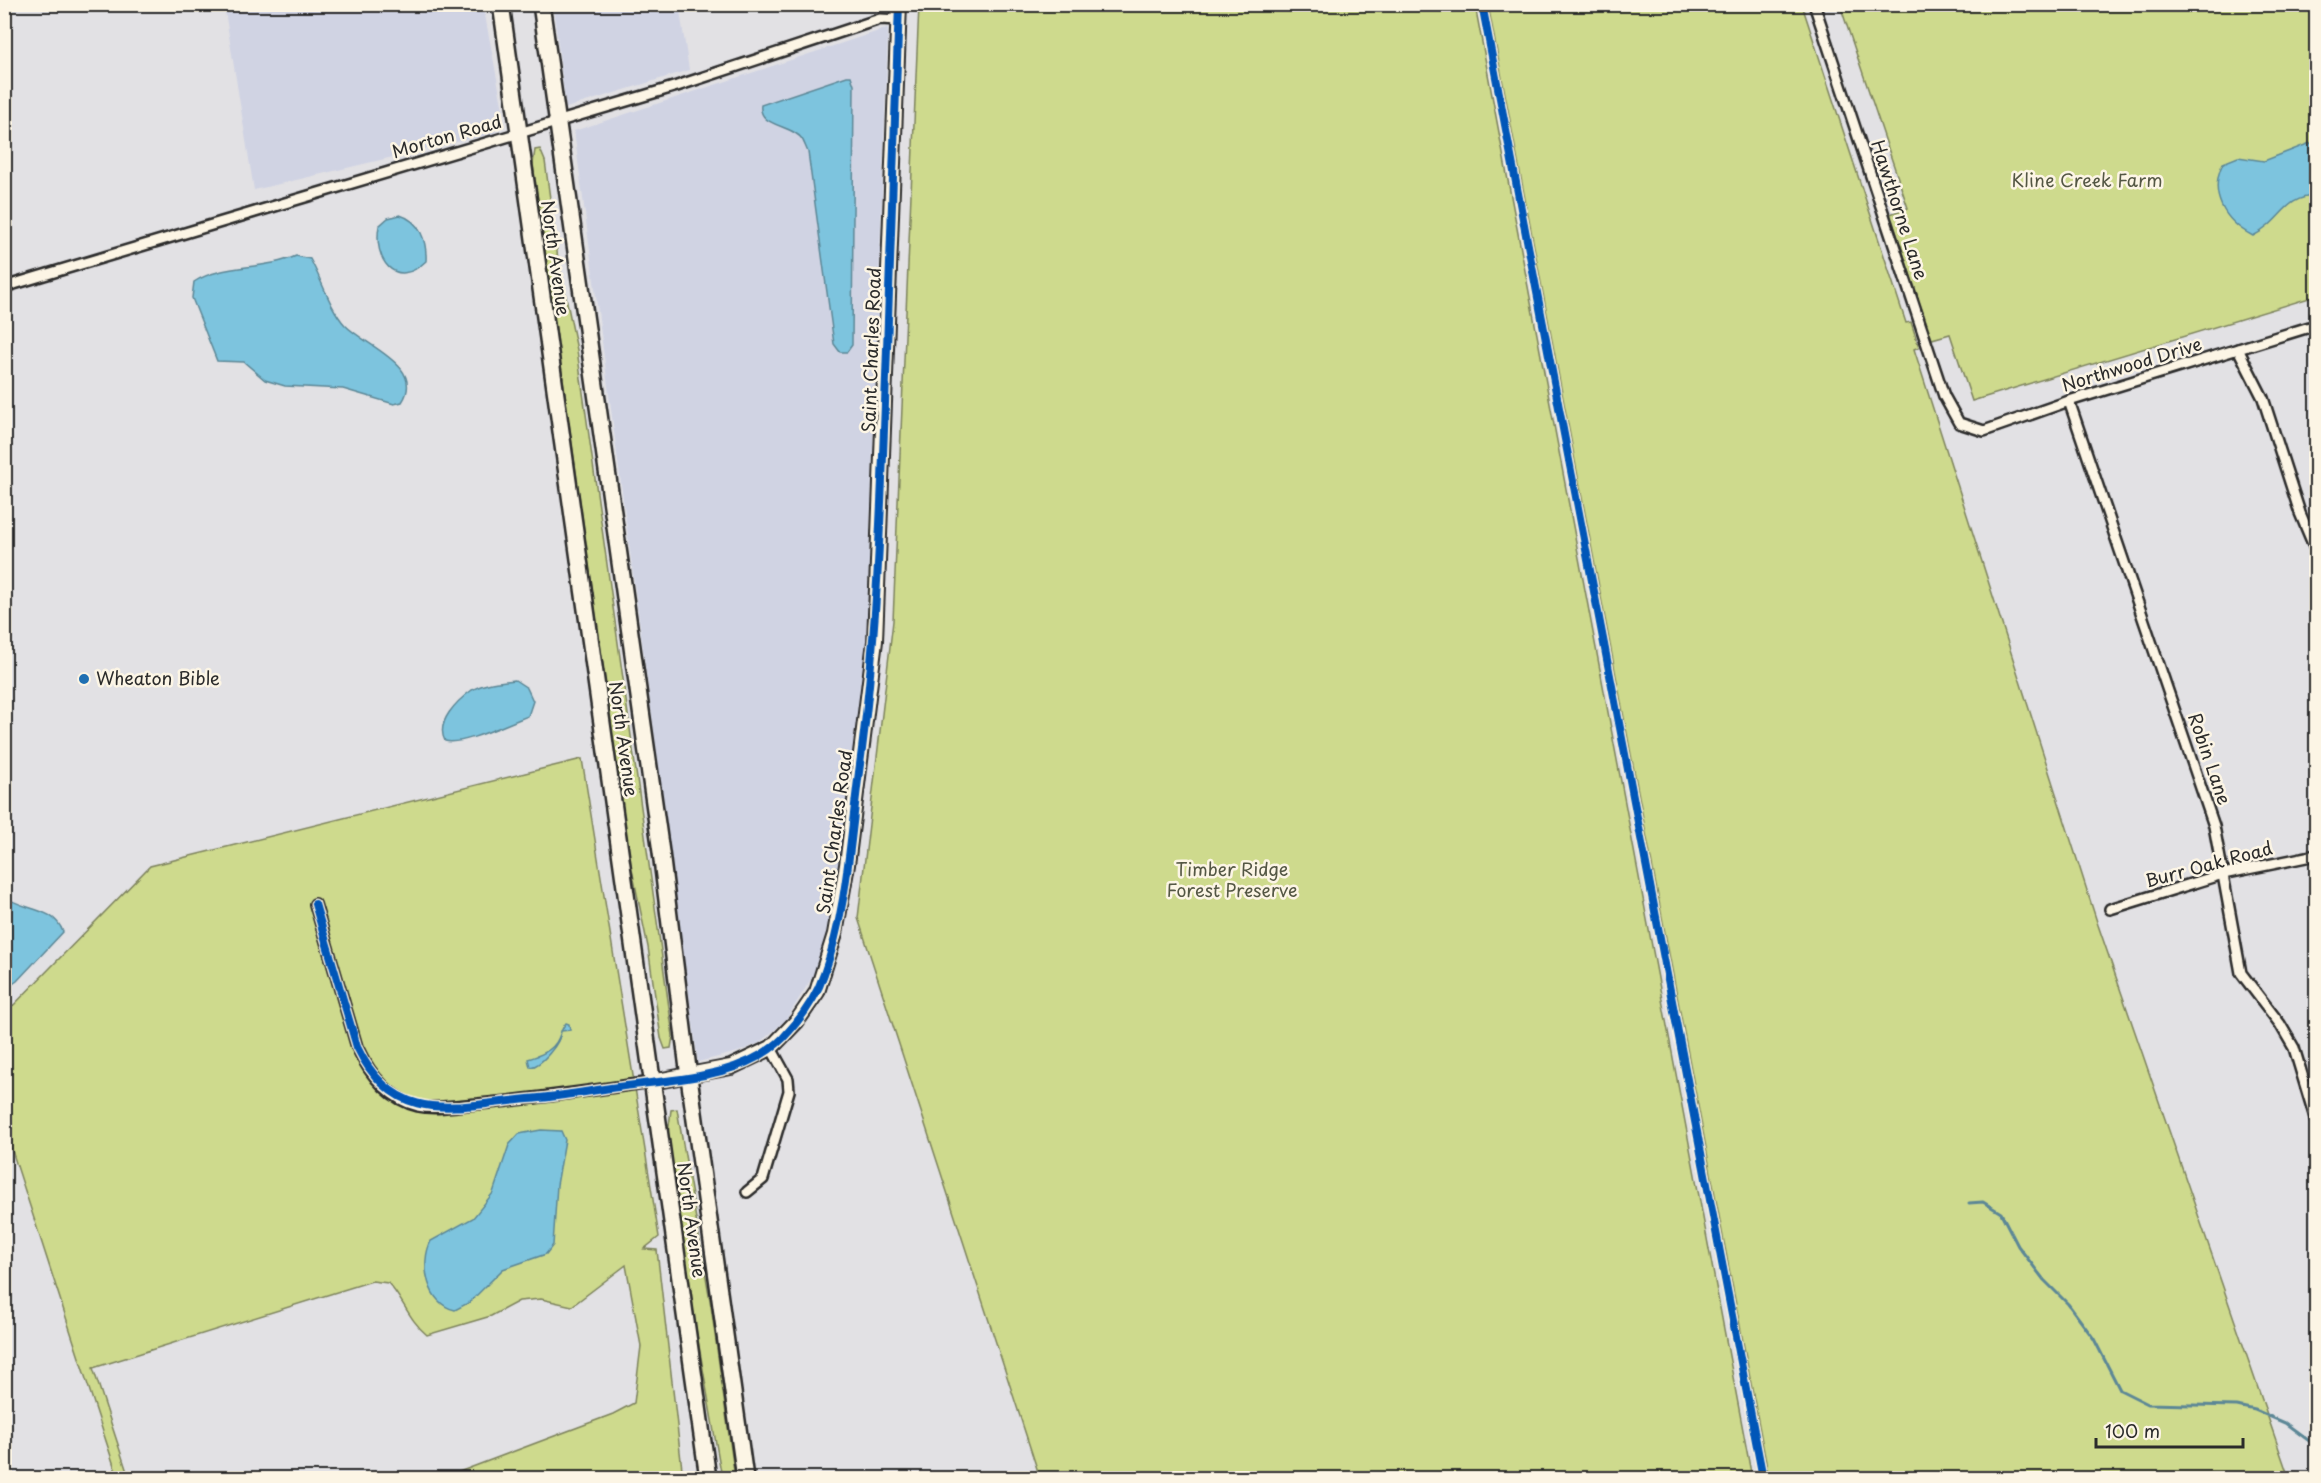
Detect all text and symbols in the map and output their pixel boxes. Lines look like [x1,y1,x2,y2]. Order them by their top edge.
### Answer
street label: Morton Road [388,107,505,164]
street label: Hawthorne Lane [1865,136,1936,283]
park label: Kline Creek Farm [2011,166,2163,193]
street label: North Avenue [535,198,578,317]
street label: Saint Charles Road [854,267,887,433]
street label: Northwood Drive [2058,329,2205,398]
place label: Wheaton Bible [96,664,220,691]
marker: Wheaton Bible [77,672,91,686]
street label: North Avenue [603,679,646,798]
street label: Robin Lane [2182,709,2239,808]
street label: Saint Charles Road [809,748,858,916]
street label: Burr Oak Road [2142,834,2275,894]
park label: Timber Ridge Forest Preserve [1166,855,1298,903]
street label: North Avenue [671,1160,714,1279]
scale bar [2096,1411,2243,1449]
text: 100 m [2105,1417,2160,1444]

